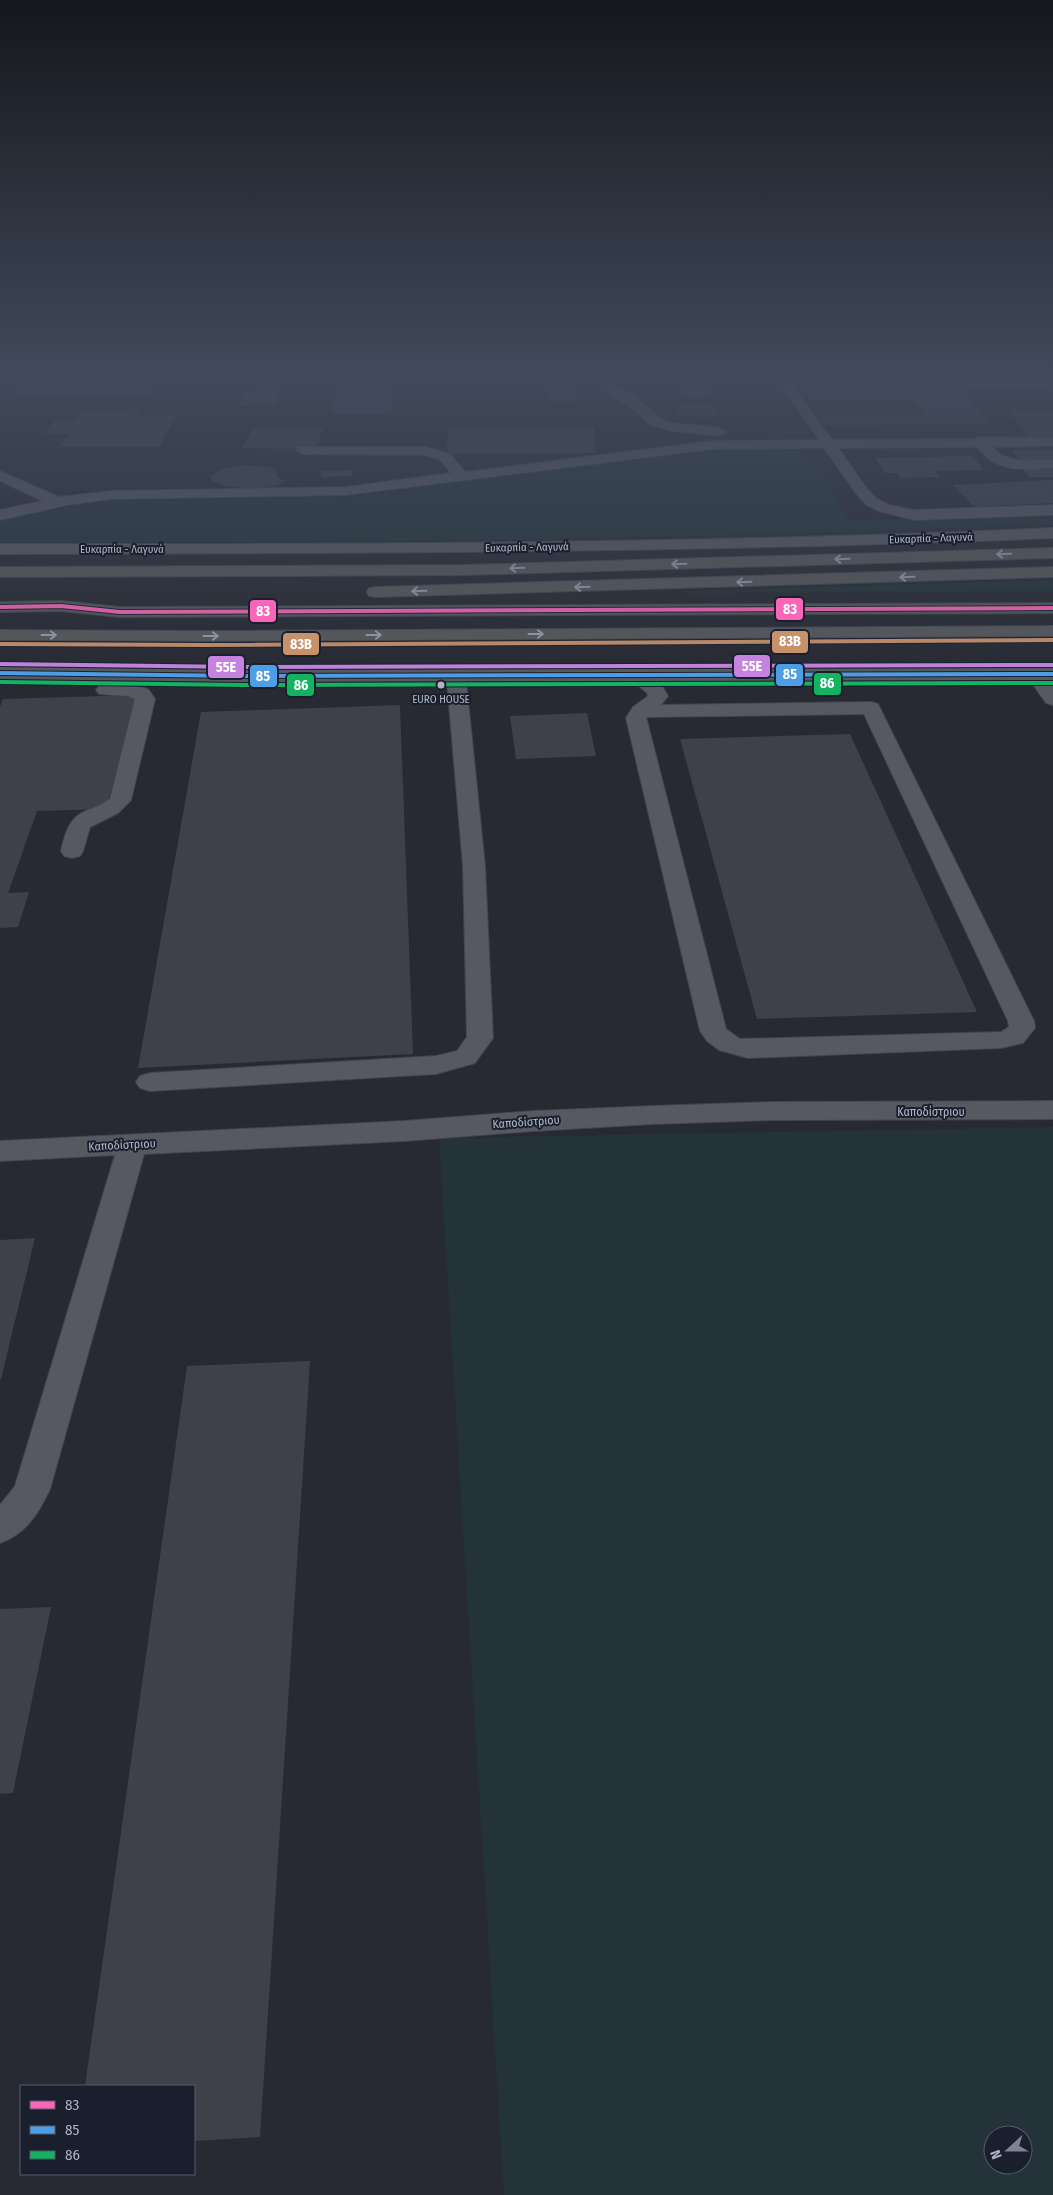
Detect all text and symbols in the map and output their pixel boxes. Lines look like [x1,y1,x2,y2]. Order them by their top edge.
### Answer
street label: Ευκαρπία - Λαγυνά [889,531,973,546]
street label: Ευκαρπία - Λαγυνά [485,540,569,555]
street label: Ευκαρπία - Λαγυνά [80,543,164,556]
one-way arrow [997,549,1013,559]
one-way arrow [834,554,850,564]
one-way arrow [672,559,688,568]
one-way arrow [509,564,525,573]
one-way arrow [899,572,915,582]
one-way arrow [736,577,752,587]
one-way arrow [574,582,590,591]
one-way arrow [411,586,428,596]
line badge: 83 [775,597,804,621]
line badge: 83 [249,599,277,623]
text: 83 [783,601,797,618]
text: 83 [256,603,270,620]
one-way arrow [528,629,544,639]
one-way arrow [40,630,56,640]
one-way arrow [365,630,381,640]
line badge: 83B [771,630,809,654]
one-way arrow [202,631,219,641]
line badge: 83B [282,632,320,656]
text: 83B [779,633,801,650]
text: 83B [290,636,312,653]
line badge: 55Ε [733,654,771,678]
line badge: 55Ε [207,655,245,679]
text: 55Ε [742,658,763,675]
text: 55Ε [216,659,237,676]
line badge: 85 [775,663,804,687]
line badge: 85 [249,664,278,688]
text: 85 [783,666,797,683]
text: 85 [256,668,270,685]
line badge: 86 [813,672,842,696]
line badge: 86 [286,673,315,697]
text: 86 [820,675,834,692]
text: 86 [294,677,308,694]
marker: EURO HOUSE [436,680,446,690]
place label: EURO HOUSE [412,693,470,706]
street label: Καποδίστριου [897,1105,965,1119]
street label: Καποδίστριου [492,1113,560,1131]
street label: Καποδίστριου [88,1136,156,1154]
legend [20,2085,195,2175]
text: 83 [65,2096,80,2114]
text: 85 [65,2121,80,2139]
north arrow [983,2125,1033,2175]
text: 86 [65,2146,80,2164]
text: N [987,2148,1006,2161]

